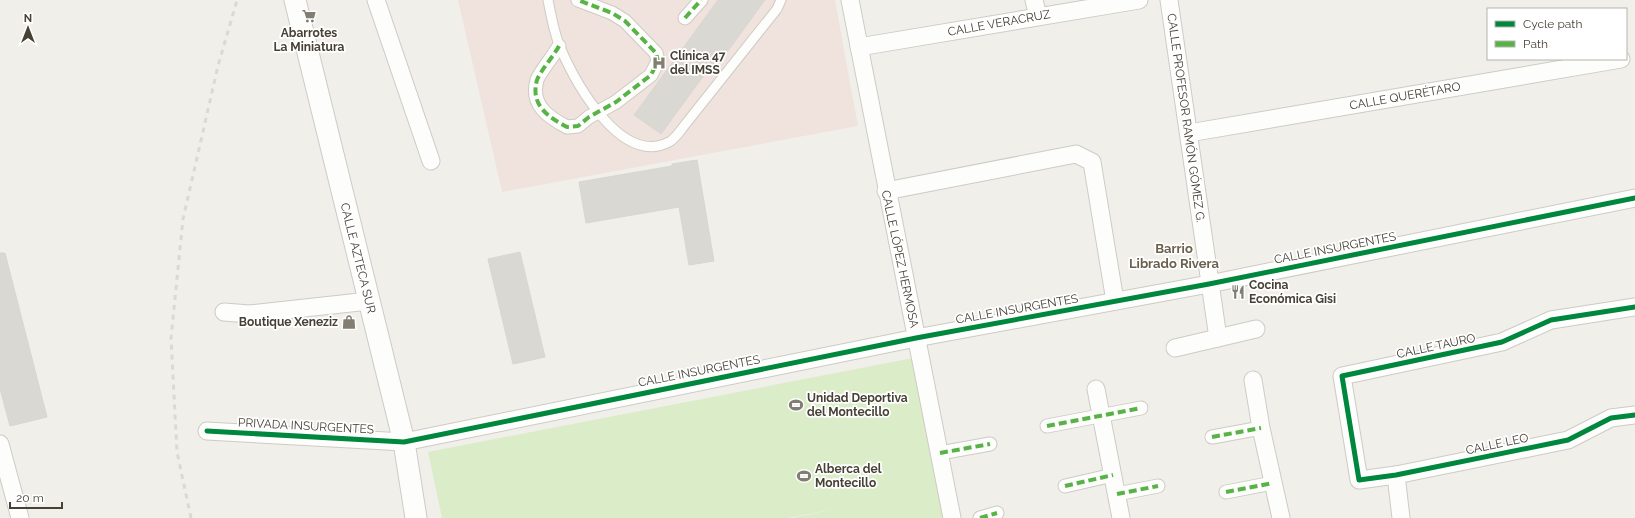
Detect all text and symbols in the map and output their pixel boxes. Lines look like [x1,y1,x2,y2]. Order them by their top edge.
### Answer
street label: CALLE VERACRUZ [947,7,1052,39]
north arrow [8,8,48,48]
supermarket icon: Abarrotes La Miniatura [301,8,317,24]
legend [1487,8,1627,60]
text: N [24,12,32,25]
street label: CALLE PROFESOR RAMÓN GÓMEZ G. [1164,13,1208,223]
text: Cycle path [1523,17,1582,31]
place label: Abarrotes La Miniatura [274,26,345,54]
text: Path [1523,37,1548,51]
place label: Clínica 47 del IMSS [670,49,726,77]
hospital icon: Clínica 47 del IMSS [651,55,667,71]
street label: CALLE QUERÉTARO [1348,79,1462,113]
street label: CALLE LÓPEZ HERMOSA [879,189,921,329]
street label: CALLE AZTECA SUR [337,201,379,315]
street label: CALLE INSURGENTES [1273,229,1397,267]
district label: Barrio Librado Rivera [1129,241,1220,271]
place label: Cocina Económica Gisi [1249,278,1336,306]
restaurant icon: Cocina Económica Gisi [1230,284,1246,300]
street label: CALLE INSURGENTES [955,291,1079,327]
shop icon: Boutique Xeneziz [341,314,357,330]
place label: Boutique Xeneziz [239,315,338,329]
street label: CALLE TAURO [1395,331,1477,361]
street label: CALLE INSURGENTES [637,352,761,390]
place label: Unidad Deportiva del Montecillo [807,391,908,419]
sports icon: Unidad Deportiva del Montecillo [788,397,804,413]
street label: PRIVADA INSURGENTES [238,415,374,437]
street label: CALLE LEO [1464,431,1530,457]
place label: Alberca del Montecillo [815,462,882,490]
sports icon: Alberca del Montecillo [796,468,812,484]
scale bar [10,484,62,510]
text: 20 m [16,491,44,505]

